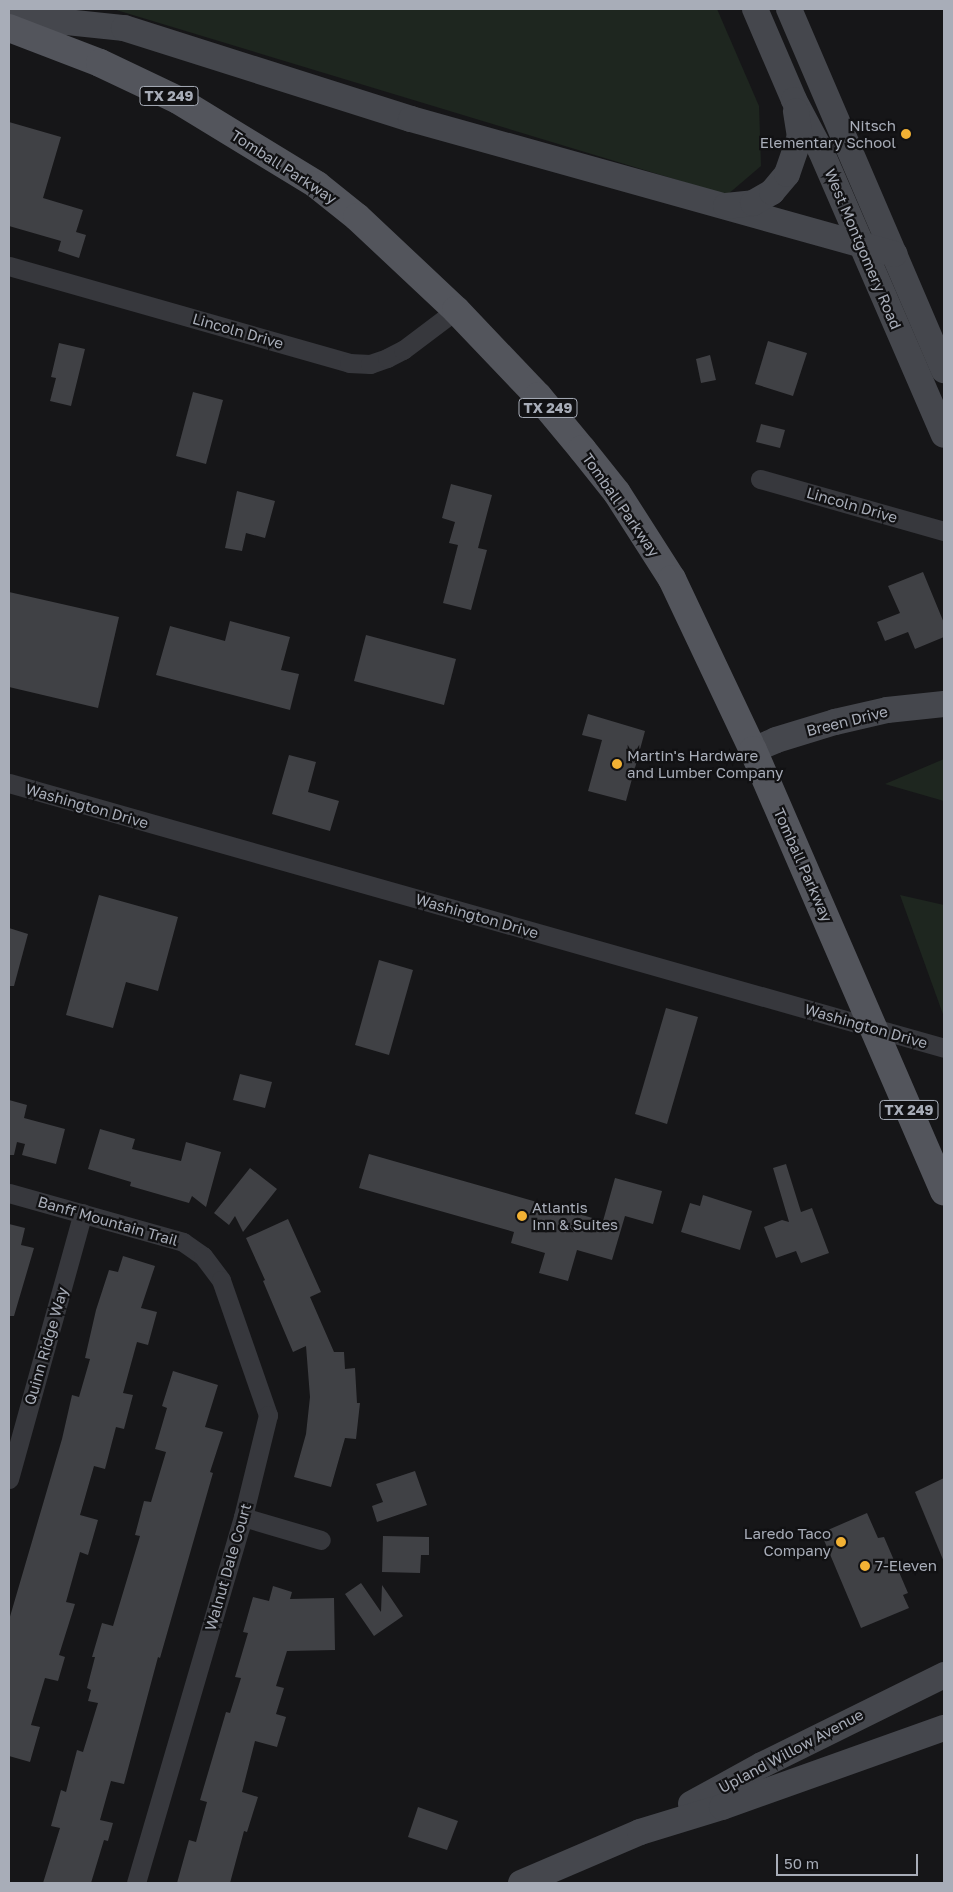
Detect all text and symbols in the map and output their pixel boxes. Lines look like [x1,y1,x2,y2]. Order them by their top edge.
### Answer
road number: TX 249 [139,84,199,108]
place label: Nitsch Elementary School [760,116,896,151]
street label: Tomball Parkway [228,126,340,208]
marker: Nitsch Elementary School [900,128,912,140]
street label: West Montgomery Road [821,166,905,332]
street label: Lincoln Drive [190,309,286,353]
road number: TX 249 [518,396,578,419]
street label: Tomball Parkway [579,450,663,560]
street label: Lincoln Drive [804,483,900,527]
street label: Breen Drive [804,702,890,740]
place label: Martin's Hardware and Lumber Company [627,746,783,781]
marker: Martin's Hardware and Lumber Company [611,758,623,770]
street label: Washington Drive [23,780,151,832]
street label: Tomball Parkway [770,805,836,925]
street label: Washington Drive [413,890,541,942]
street label: Washington Drive [802,1000,930,1052]
road number: TX 249 [879,1098,939,1122]
street label: Banff Mountain Trail [36,1192,180,1250]
place label: Atlantis Inn & Suites [532,1198,618,1233]
marker: Atlantis Inn & Suites [516,1210,528,1222]
street label: Quinn Ridge Way [21,1285,71,1407]
street label: Walnut Dale Court [201,1501,255,1633]
place label: Laredo Taco Company [744,1524,831,1559]
marker: Laredo Taco Company [835,1536,847,1548]
place label: 7-Eleven [875,1557,937,1575]
marker: 7-Eleven [859,1560,871,1572]
street label: Upland Willow Avenue [716,1705,866,1797]
scale bar [778,1844,920,1876]
text: 50 m [784,1854,819,1872]

